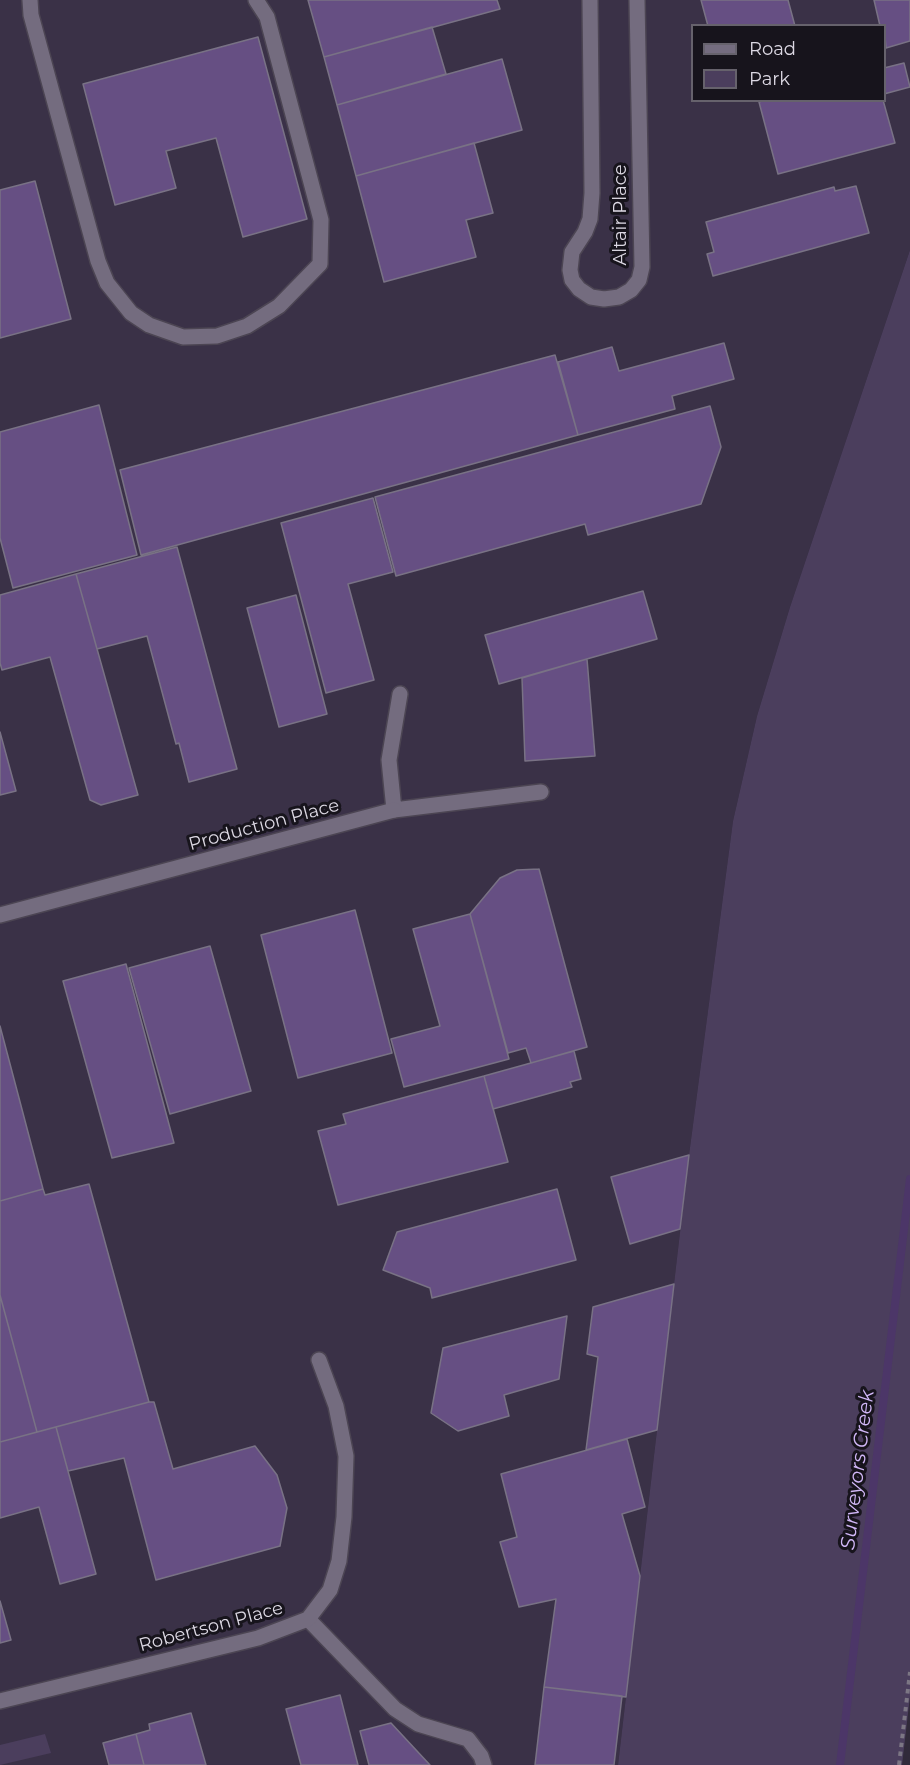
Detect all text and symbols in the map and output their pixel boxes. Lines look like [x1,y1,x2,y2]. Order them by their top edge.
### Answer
legend [691,24,886,102]
text: Road [749,38,796,60]
text: Park [749,68,790,90]
street label: Altair Place [610,164,632,266]
street label: Production Place [186,795,342,855]
water label: Surveyors Creek [836,1389,880,1551]
street label: Robertson Place [137,1597,285,1657]

